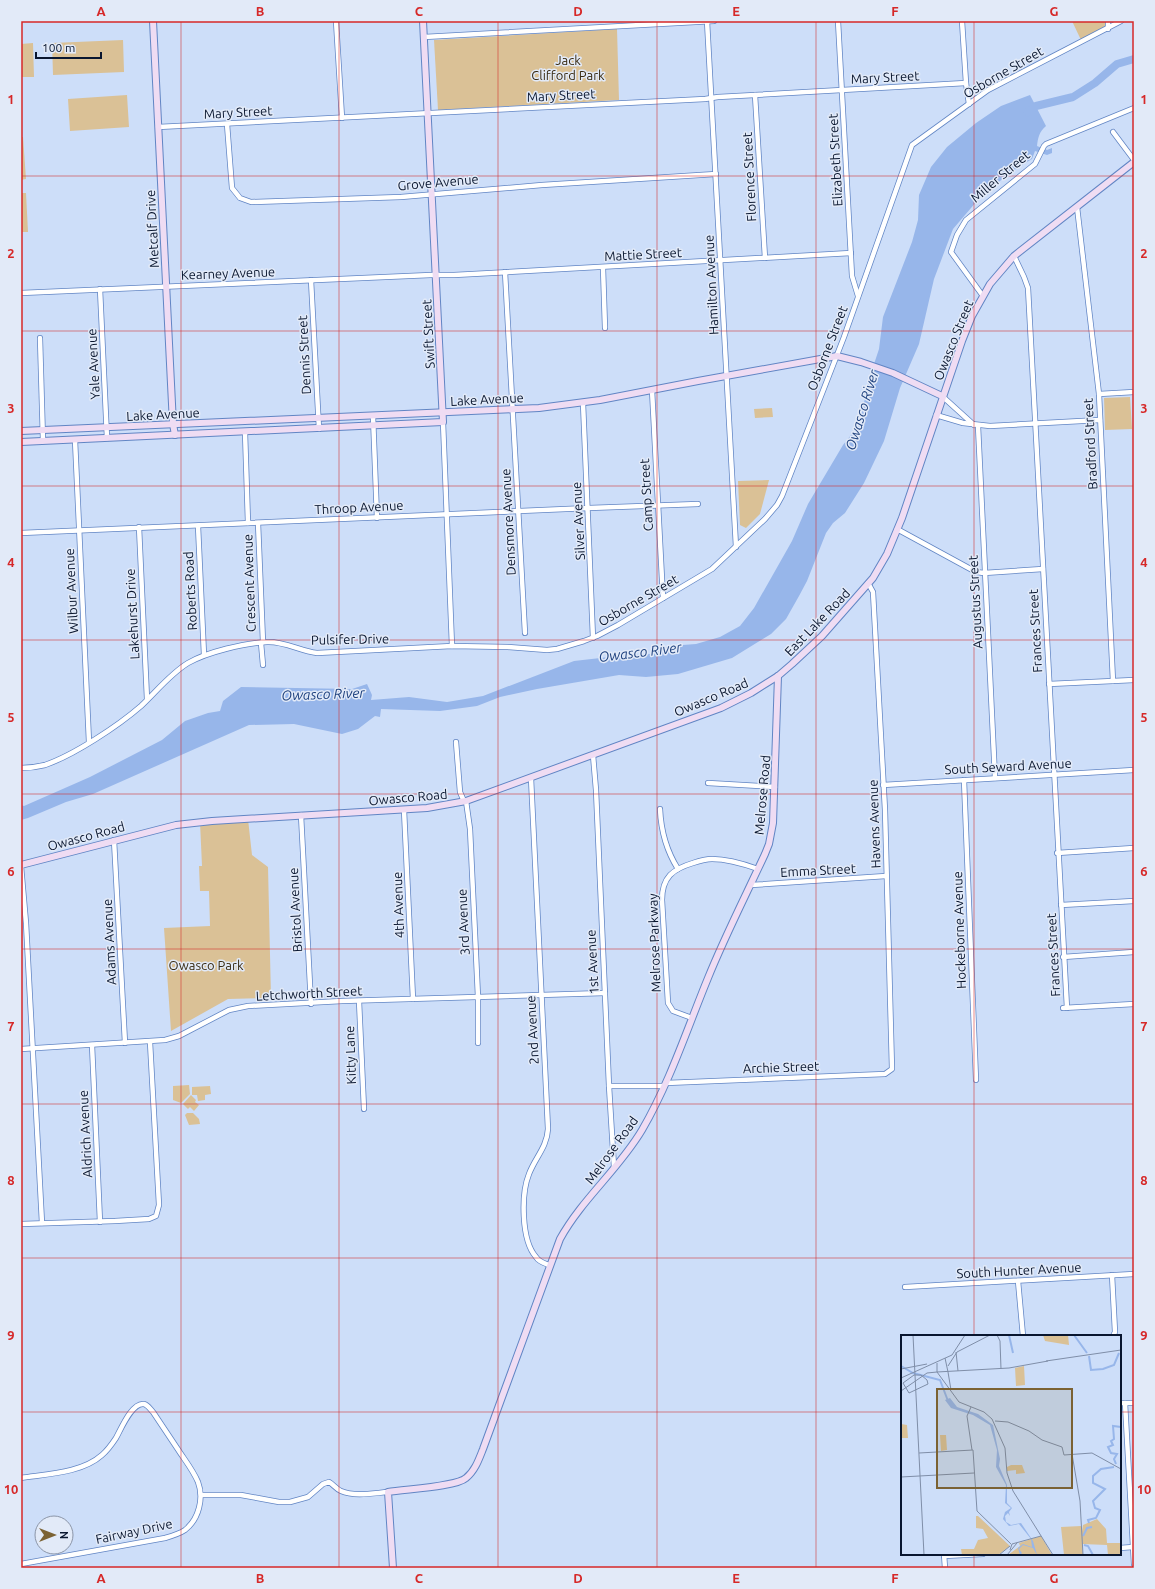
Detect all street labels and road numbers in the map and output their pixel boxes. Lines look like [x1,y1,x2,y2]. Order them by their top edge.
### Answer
street label: Osborne Street [961,44,1045,100]
street label: Mary Street [850,68,920,86]
street label: Mary Street [526,86,596,104]
street label: Mary Street [203,103,273,121]
street label: Elizabeth Street [826,113,844,207]
street label: Florence Street [740,132,758,222]
street label: Miller Street [968,147,1032,205]
street label: Grove Avenue [397,171,479,193]
street label: Metcalf Drive [143,190,161,268]
street label: Hamilton Avenue [701,234,721,336]
street label: Mattie Street [604,245,682,263]
street label: Kearney Avenue [181,264,275,282]
street label: Owasco Street [931,298,975,382]
street label: Swift Street [419,299,437,369]
street label: Osborne Street [804,304,850,392]
street label: Dennis Street [295,315,313,395]
street label: Yale Avenue [84,328,102,400]
street label: Lake Avenue [450,390,524,408]
street label: Bradford Street [1081,398,1099,490]
street label: Lake Avenue [126,405,200,423]
street label: Camp Street [637,458,655,532]
street label: Densmore Avenue [498,468,518,576]
street label: Silver Avenue [569,481,587,561]
street label: Throop Avenue [314,498,404,516]
street label: Crescent Avenue [240,534,258,632]
street label: Wilbur Avenue [62,548,80,634]
street label: Roberts Road [181,551,199,631]
street label: Augustus Street [966,555,984,649]
street label: Lakehurst Drive [123,568,141,660]
street label: Osborne Street [596,572,680,628]
street label: East Lake Road [782,586,852,658]
street label: Frances Street [1026,589,1044,673]
street label: Pulsifer Drive [311,631,389,647]
street label: Owasco Road [672,675,750,719]
street label: Melrose Road [752,754,772,836]
street label: South Seward Avenue [944,756,1072,776]
street label: Havens Avenue [865,779,883,869]
street label: Owasco Road [368,787,448,807]
street label: Owasco Road [46,819,126,853]
street label: Emma Street [780,861,856,879]
street label: Bristol Avenue [286,867,304,953]
street label: 4th Avenue [390,871,406,939]
street label: Hockeborne Avenue [950,871,968,989]
street label: 3rd Avenue [454,888,472,956]
street label: Melrose Parkway [645,893,663,993]
street label: Adams Avenue [100,899,118,985]
street label: Frances Street [1044,913,1062,997]
street label: 1st Avenue [583,929,601,995]
street label: Letchworth Street [255,983,363,1003]
street label: 2nd Avenue [523,995,541,1065]
street label: Kitty Lane [342,1025,358,1085]
street label: Archie Street [743,1059,819,1075]
street label: Aldrich Avenue [76,1090,94,1178]
street label: Melrose Road [582,1113,640,1187]
street label: South Hunter Avenue [956,1260,1082,1280]
street label: Fairway Drive [94,1516,174,1546]

